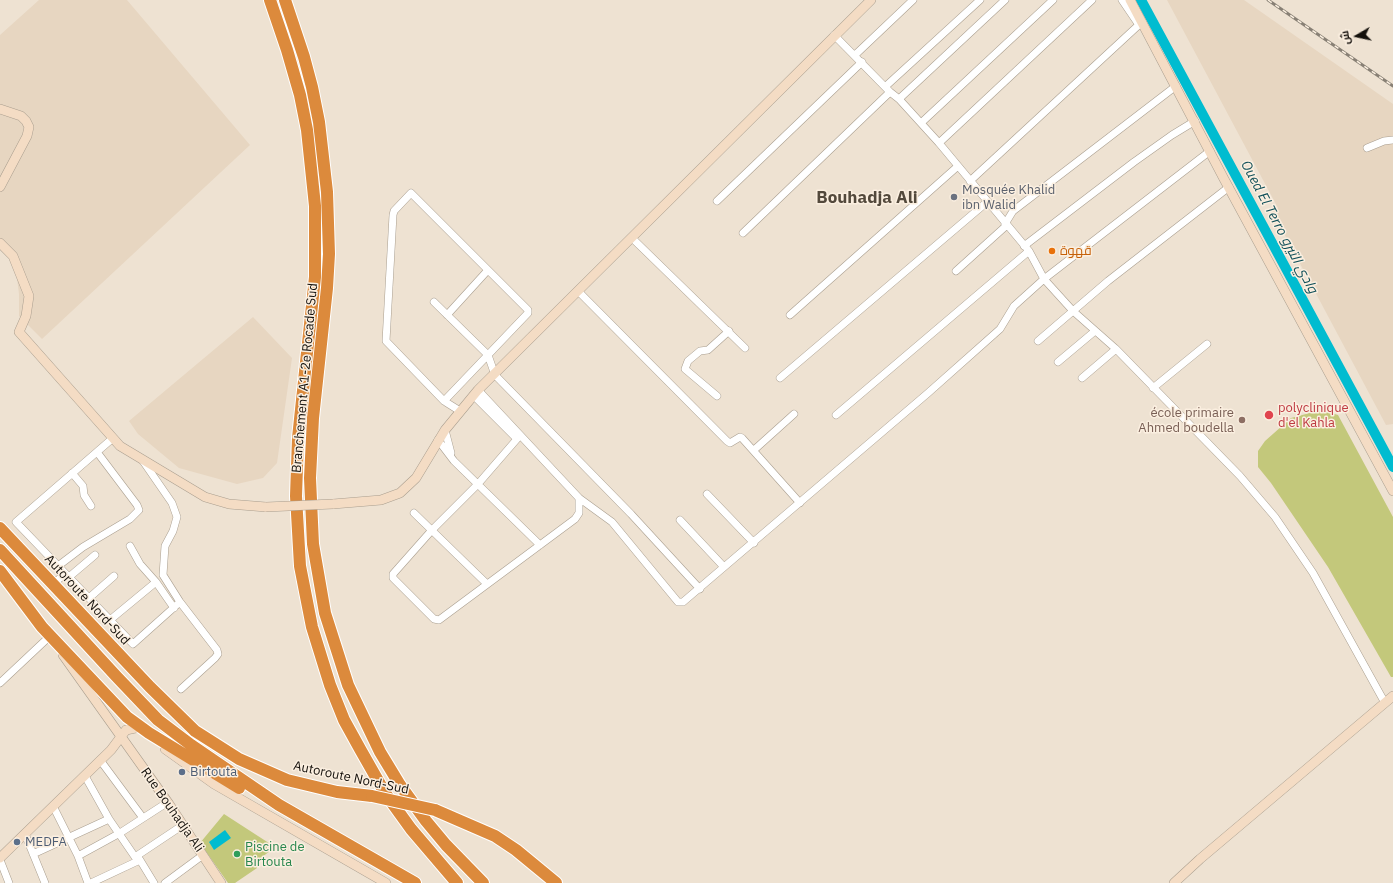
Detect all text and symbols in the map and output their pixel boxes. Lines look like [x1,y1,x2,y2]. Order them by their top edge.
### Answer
north arrow [1337,16,1377,56]
text: ش [1337,30,1353,46]
water label: Oued El Terro وادي التيرو [1237,158,1321,296]
place label: Mosquée Khalid ibn Walid [962,182,1055,213]
district label: Bouhadja Ali [816,188,918,208]
marker: Mosquée Khalid ibn Walid [949,192,959,202]
place label: قهوة [1060,243,1092,259]
marker: قهوة [1047,246,1057,256]
street label: Branchement A1-2e Rocade Sud [289,282,321,474]
place label: polyclinique d'el Kahla [1278,400,1349,431]
place label: école primaire Ahmed boudella [1138,405,1234,436]
marker: polyclinique d'el Kahla [1263,409,1275,421]
marker: école primaire Ahmed boudella [1237,415,1247,425]
street label: Autoroute Nord-Sud [41,552,133,648]
street label: Autoroute Nord-Sud [292,758,410,798]
place label: Birtouta [190,764,237,780]
street label: Rue Bouhadja Ali [137,765,207,855]
marker: Birtouta [177,767,187,777]
place label: MEDFA [25,834,67,850]
marker: MEDFA [12,837,22,847]
place label: Piscine de Birtouta [245,839,305,870]
marker: Piscine de Birtouta [232,849,242,859]

